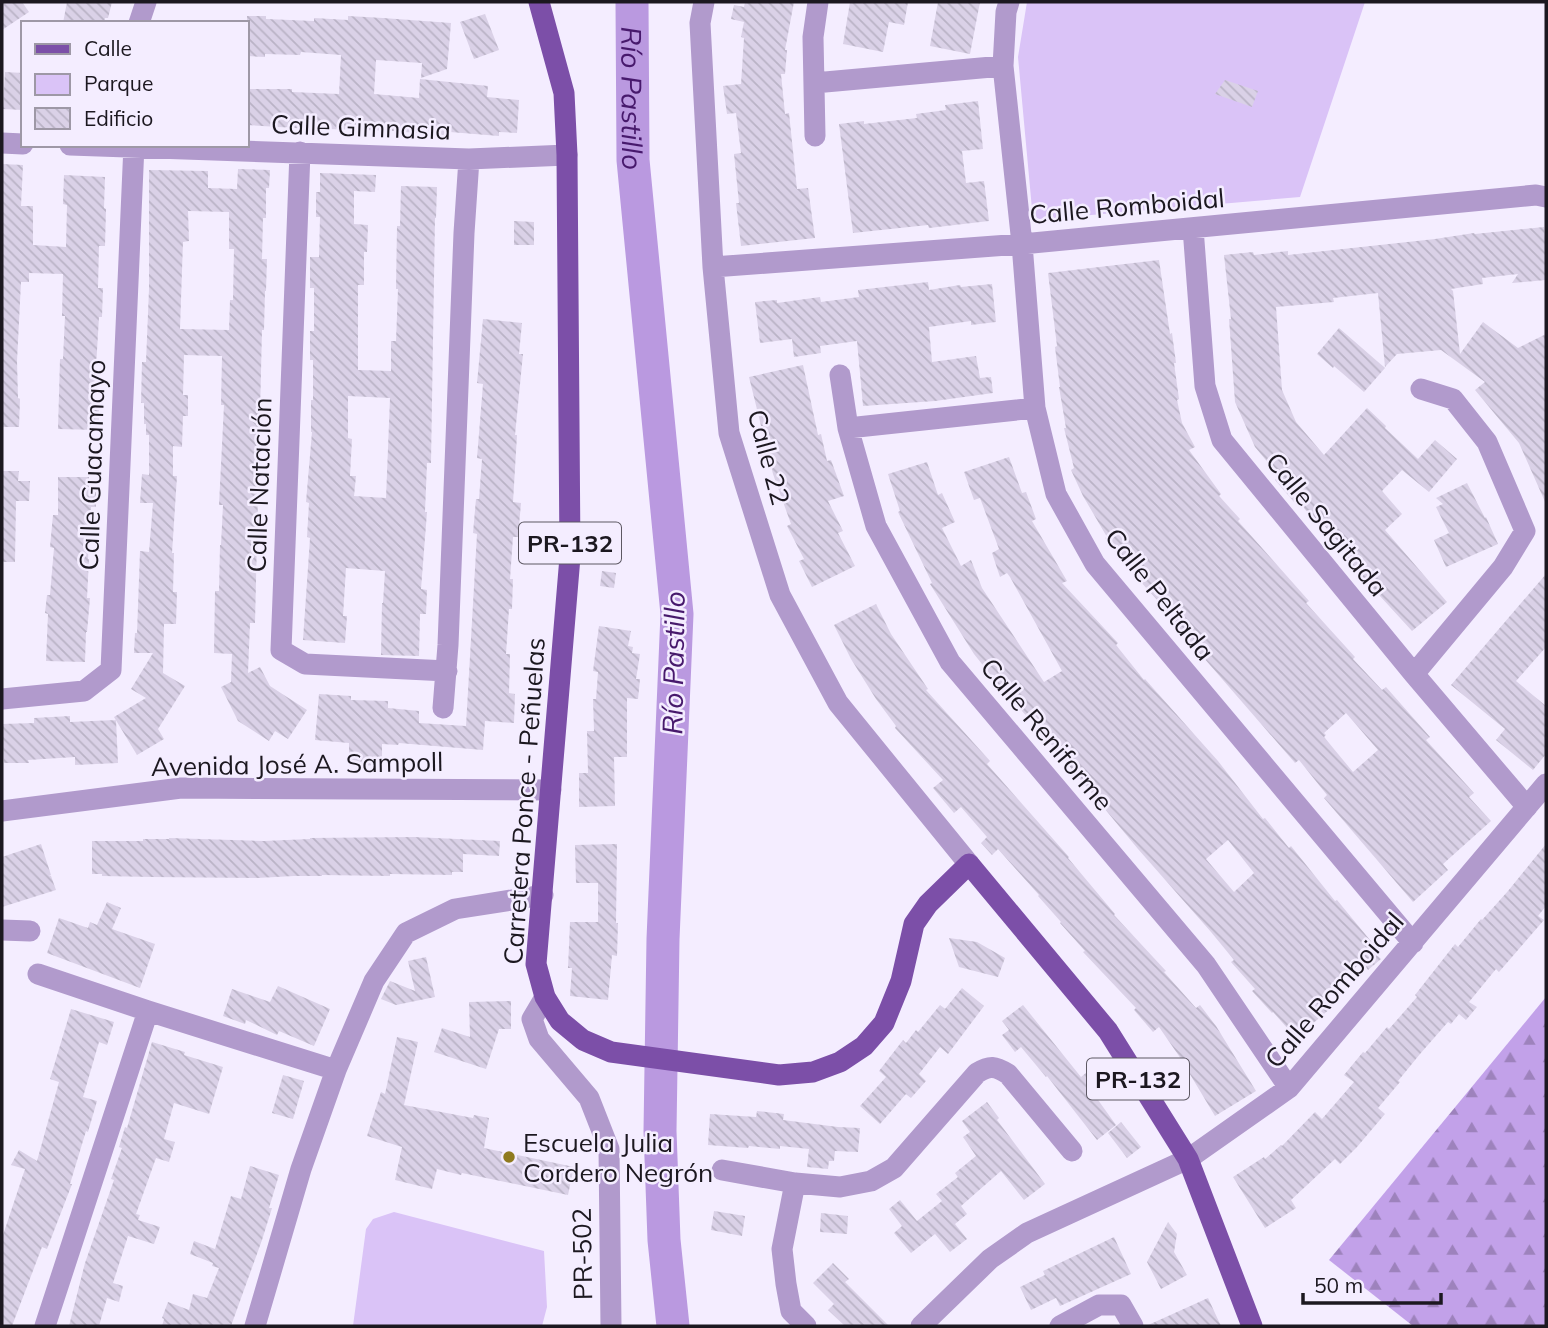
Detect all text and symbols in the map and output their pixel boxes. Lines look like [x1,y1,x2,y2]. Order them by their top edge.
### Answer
legend [21,21,248,147]
water label: Río Pastillo [615,26,651,171]
text: Calle [84,35,132,61]
text: Parque [84,70,153,96]
text: Edificio [84,105,153,131]
street label: Calle Gimnasia [271,107,451,147]
street label: Calle Romboidal [1028,181,1226,231]
street label: Calle Guacamayo [72,359,112,571]
street label: Calle Natación [239,397,279,573]
street label: Calle 22 [740,406,798,508]
street label: Calle Sagitada [1259,445,1395,603]
street label: Calle Peltada [1098,521,1222,667]
road number: PR-132 [519,522,621,564]
water label: Río Pastillo [654,591,692,735]
street label: Carretera Ponce - Peñuelas [496,636,552,966]
street label: Calle Reniforme [974,651,1120,817]
street label: Avenida José A. Sampoll [150,745,444,783]
street label: Calle Romboidal [1257,905,1411,1075]
road number: PR-132 [1087,1058,1189,1100]
place label: Escuela Julia Cordero Negrón [523,1126,713,1189]
marker: Escuela Julia Cordero Negrón [501,1149,517,1165]
street label: PR-502 [565,1208,599,1300]
scale bar [1303,1262,1441,1306]
text: 50 m [1314,1272,1363,1298]

